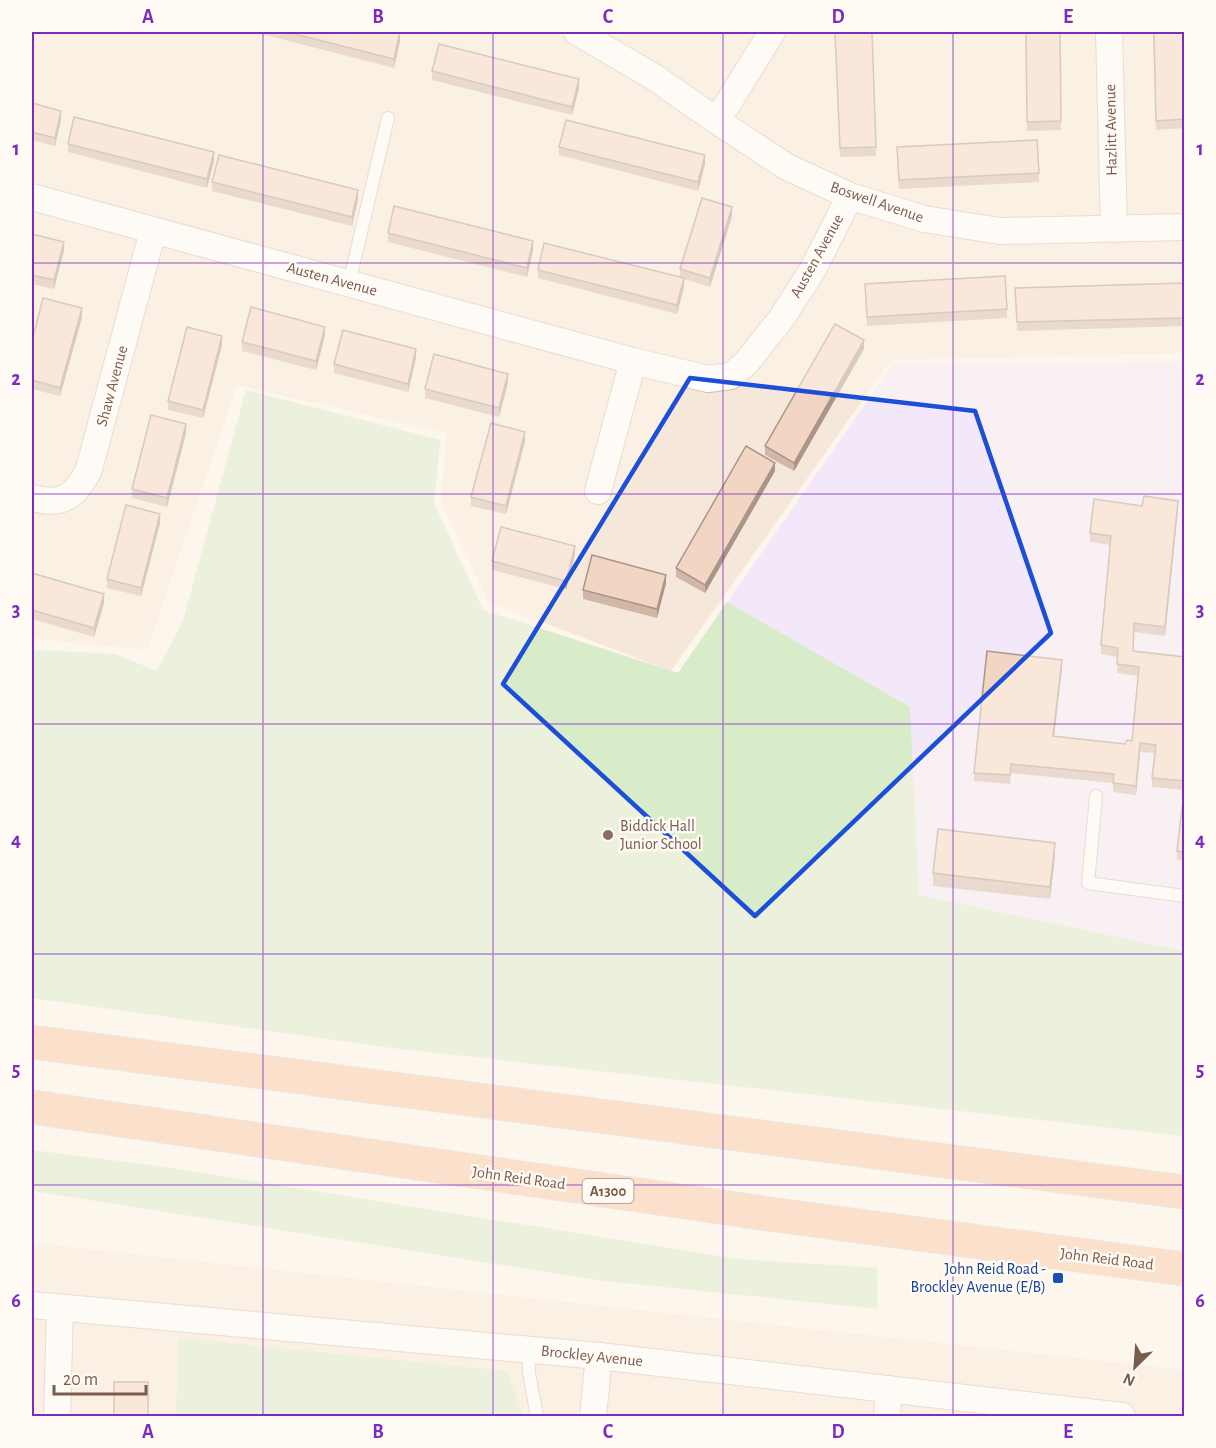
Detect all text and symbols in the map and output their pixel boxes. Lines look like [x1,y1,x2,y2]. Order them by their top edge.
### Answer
text: A [142,7,154,27]
text: B [372,7,384,27]
text: C [603,7,614,27]
text: D [831,7,845,27]
text: E [1063,7,1073,27]
street label: Hazlitt Avenue [1102,84,1120,176]
text: 1 [12,139,20,159]
text: 1 [1196,139,1204,159]
street label: Boswell Avenue [828,179,926,225]
street label: Austen Avenue [788,212,846,300]
street label: Austen Avenue [285,259,379,299]
street label: Shaw Avenue [94,344,130,428]
text: 2 [11,369,21,389]
text: 2 [1195,369,1205,389]
text: 3 [12,600,20,620]
text: 3 [1196,600,1204,620]
place label: Biddick Hall Junior School [620,818,702,852]
marker: Biddick Hall Junior School [601,828,615,842]
text: 4 [11,830,21,850]
text: 4 [1195,830,1205,850]
text: 5 [12,1060,20,1080]
text: 5 [1196,1060,1204,1080]
street label: John Reid Road [471,1164,567,1192]
road number: A1300 [582,1179,634,1203]
street label: John Reid Road [1059,1245,1155,1273]
place label: John Reid Road - Brockley Avenue (E/B) [911,1261,1046,1296]
marker: John Reid Road - Brockley Avenue (E/B) [1051,1271,1065,1285]
text: 6 [11,1291,21,1311]
text: 6 [1195,1291,1205,1311]
north arrow [1105,1337,1165,1397]
street label: Brockley Avenue [540,1343,644,1370]
scale bar [54,1358,146,1396]
text: N [1121,1370,1138,1389]
text: 20 m [63,1371,98,1389]
text: A [142,1422,154,1442]
text: B [372,1422,384,1442]
text: C [603,1422,614,1442]
text: D [831,1422,845,1442]
text: E [1063,1422,1073,1442]

